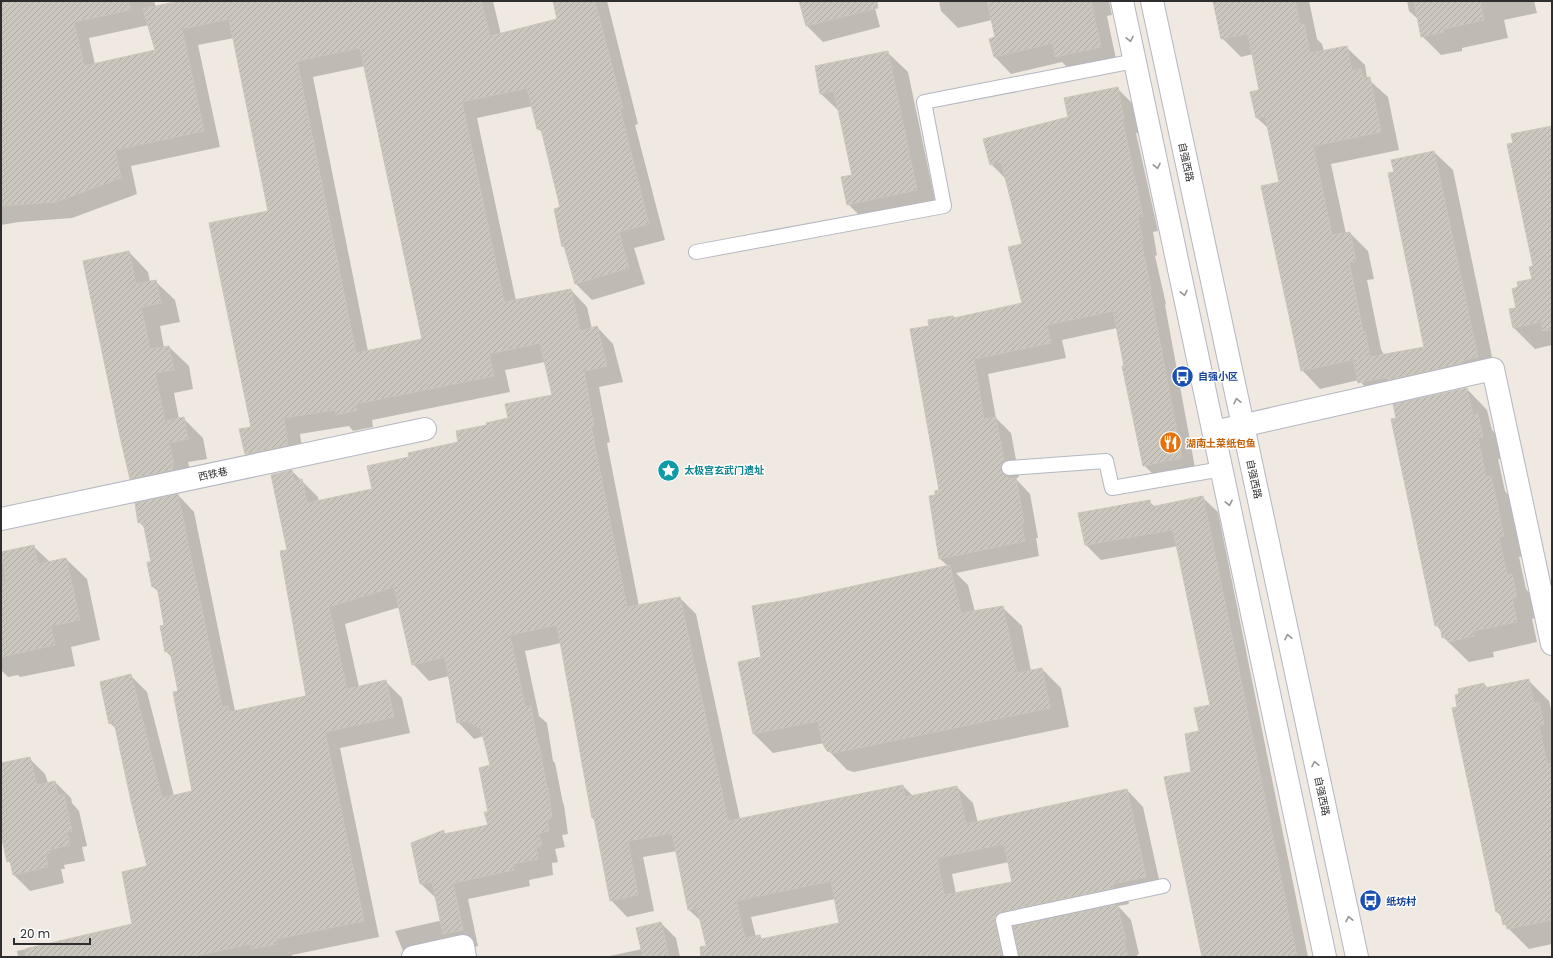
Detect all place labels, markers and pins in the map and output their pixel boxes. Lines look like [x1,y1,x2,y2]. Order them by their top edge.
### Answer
bus stop icon: 自强小区 [1169,363,1195,389]
place label: 自强小区 [1198,369,1238,384]
restaurant icon: 湖南土菜纸包鱼 [1158,430,1184,456]
place label: 湖南土菜纸包鱼 [1186,436,1256,451]
place icon: 太极宫玄武门遗址 [656,457,682,483]
place label: 太极宫玄武门遗址 [684,463,764,478]
bus stop icon: 纸坊村 [1358,888,1384,914]
place label: 纸坊村 [1386,894,1416,909]

